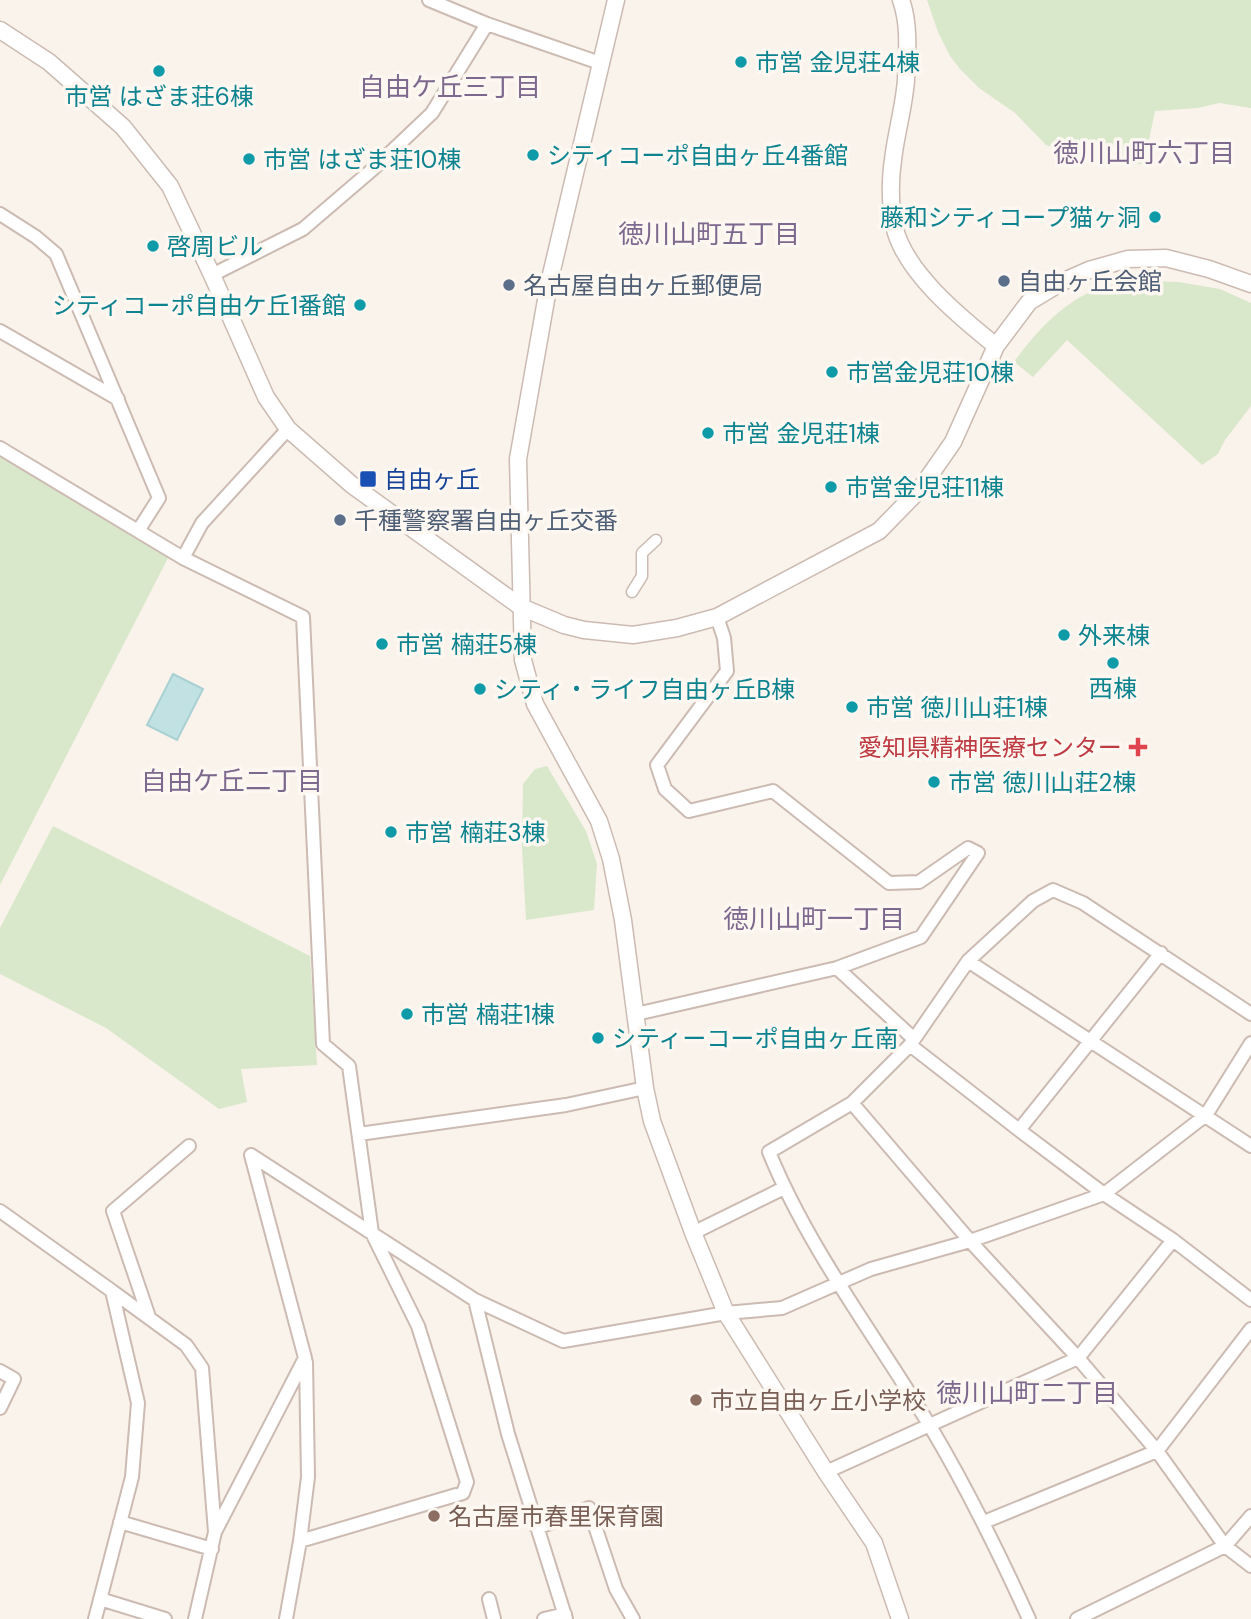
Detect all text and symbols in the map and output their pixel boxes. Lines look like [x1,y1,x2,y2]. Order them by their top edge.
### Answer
place label: 市営 金児荘4棟 [755,47,920,78]
marker: 市営 金児荘4棟 [733,54,749,70]
marker: 市営 はざま荘6棟 [151,63,167,79]
district label: 自由ケ丘三丁目 [359,70,541,104]
place label: 市営 はざま荘6棟 [64,81,254,112]
district label: 徳川山町六丁目 [1053,136,1235,170]
place label: シティコーポ自由ヶ丘4番館 [547,140,848,171]
place label: 市営 はざま荘10棟 [263,144,461,175]
marker: シティコーポ自由ヶ丘4番館 [525,147,541,163]
marker: 市営 はざま荘10棟 [241,151,257,167]
place label: 藤和シティコープ猫ヶ洞 [880,202,1141,233]
marker: 藤和シティコープ猫ヶ洞 [1147,209,1163,225]
district label: 徳川山町五丁目 [618,217,800,251]
place label: 啓周ビル [167,231,263,262]
marker: 啓周ビル [145,238,161,254]
place label: 自由ヶ丘会館 [1018,266,1162,297]
place label: 名古屋自由ヶ丘郵便局 [523,270,763,301]
marker: 自由ヶ丘会館 [996,273,1012,289]
marker: 名古屋自由ヶ丘郵便局 [501,277,517,293]
place label: シティコーポ自由ケ丘1番館 [52,290,346,321]
marker: シティコーポ自由ケ丘1番館 [352,297,368,313]
place label: 市営金児荘10棟 [846,357,1014,388]
marker: 市営金児荘10棟 [824,364,840,380]
place label: 市営 金児荘1棟 [722,418,880,449]
marker: 市営 金児荘1棟 [700,425,716,441]
place label: 自由ヶ丘 [384,464,480,495]
marker: 自由ヶ丘 [358,469,378,489]
place label: 市営金児荘11棟 [845,472,1004,503]
marker: 市営金児荘11棟 [823,479,839,495]
place label: 千種警察署自由ヶ丘交番 [354,505,618,536]
marker: 千種警察署自由ヶ丘交番 [332,512,348,528]
place label: 外来棟 [1078,620,1150,651]
marker: 外来棟 [1056,627,1072,643]
place label: 市営 楠荘5棟 [396,629,537,660]
marker: 市営 楠荘5棟 [374,636,390,652]
marker: 西棟 [1105,655,1121,671]
place label: 西棟 [1089,673,1137,704]
place label: シティ・ライフ自由ヶ丘B棟 [494,674,795,705]
marker: シティ・ライフ自由ヶ丘B棟 [472,681,488,697]
place label: 市営 徳川山荘1棟 [866,692,1048,723]
marker: 市営 徳川山荘1棟 [844,699,860,715]
place label: 愛知県精神医療センター [858,732,1122,763]
marker: 愛知県精神医療センター [1128,737,1148,757]
district label: 自由ケ丘二丁目 [141,764,323,798]
place label: 市営 徳川山荘2棟 [948,767,1136,798]
marker: 市営 徳川山荘2棟 [926,774,942,790]
place label: 市営 楠荘3棟 [405,817,546,848]
marker: 市営 楠荘3棟 [383,824,399,840]
district label: 徳川山町一丁目 [723,902,905,936]
place label: 市営 楠荘1棟 [421,999,555,1030]
marker: 市営 楠荘1棟 [399,1006,415,1022]
place label: シティーコーポ自由ヶ丘南 [612,1023,899,1054]
marker: シティーコーポ自由ヶ丘南 [590,1030,606,1046]
district label: 徳川山町二丁目 [936,1376,1118,1410]
place label: 市立自由ヶ丘小学校 [710,1385,926,1416]
marker: 市立自由ヶ丘小学校 [688,1392,704,1408]
place label: 名古屋市春里保育園 [448,1501,664,1532]
marker: 名古屋市春里保育園 [426,1508,442,1524]

